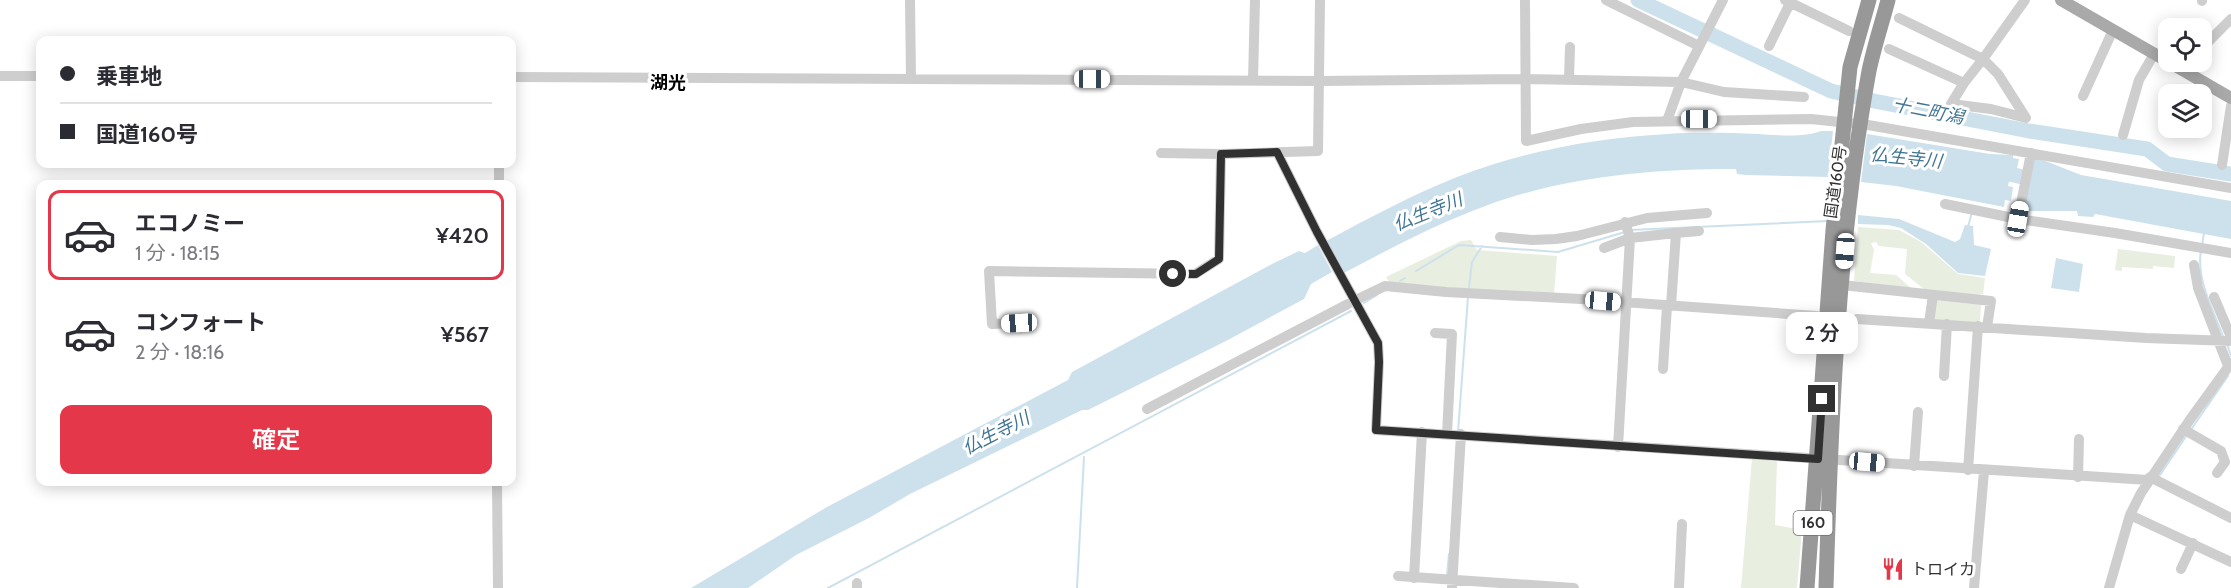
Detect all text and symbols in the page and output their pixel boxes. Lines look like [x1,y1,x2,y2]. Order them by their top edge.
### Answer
map controls [2158,18,2212,138]
button: locate [2158,18,2212,72]
text: 乗車地 [96,63,162,90]
car [1074,70,1110,88]
district label: 湖光 [650,72,686,94]
button: layers [2158,84,2212,138]
water label: 十二町潟 [1891,93,1967,129]
car [1681,110,1717,128]
text: 国道160号 [96,121,198,148]
water label: 仏生寺川 [1869,143,1945,173]
street label: 国道160号 [1821,144,1850,220]
water label: 仏生寺川 [1391,188,1467,236]
car [2006,200,2030,238]
icon: car [63,208,117,262]
text: エコノミー [135,210,245,237]
text: ¥420 [436,222,489,249]
car [1835,232,1855,270]
text: 1 分 · 18:15 [135,241,220,265]
route start [1159,260,1186,287]
car [1584,290,1622,312]
icon: car [63,307,117,361]
text: コンフォート [135,309,266,336]
callout: 2 分 [1786,312,1858,354]
car [1001,313,1037,333]
text: ¥567 [441,321,489,348]
text: 2 分 [1804,321,1840,345]
text: 2 分 · 18:16 [135,340,224,364]
route end [1808,385,1835,412]
button: 確定 [60,405,492,474]
water label: 仏生寺川 [959,406,1035,459]
car [1848,451,1886,473]
road number: 160 [1794,511,1832,535]
restaurant icon: トロイカ [1880,556,1906,582]
place label: トロイカ [1911,560,1975,579]

